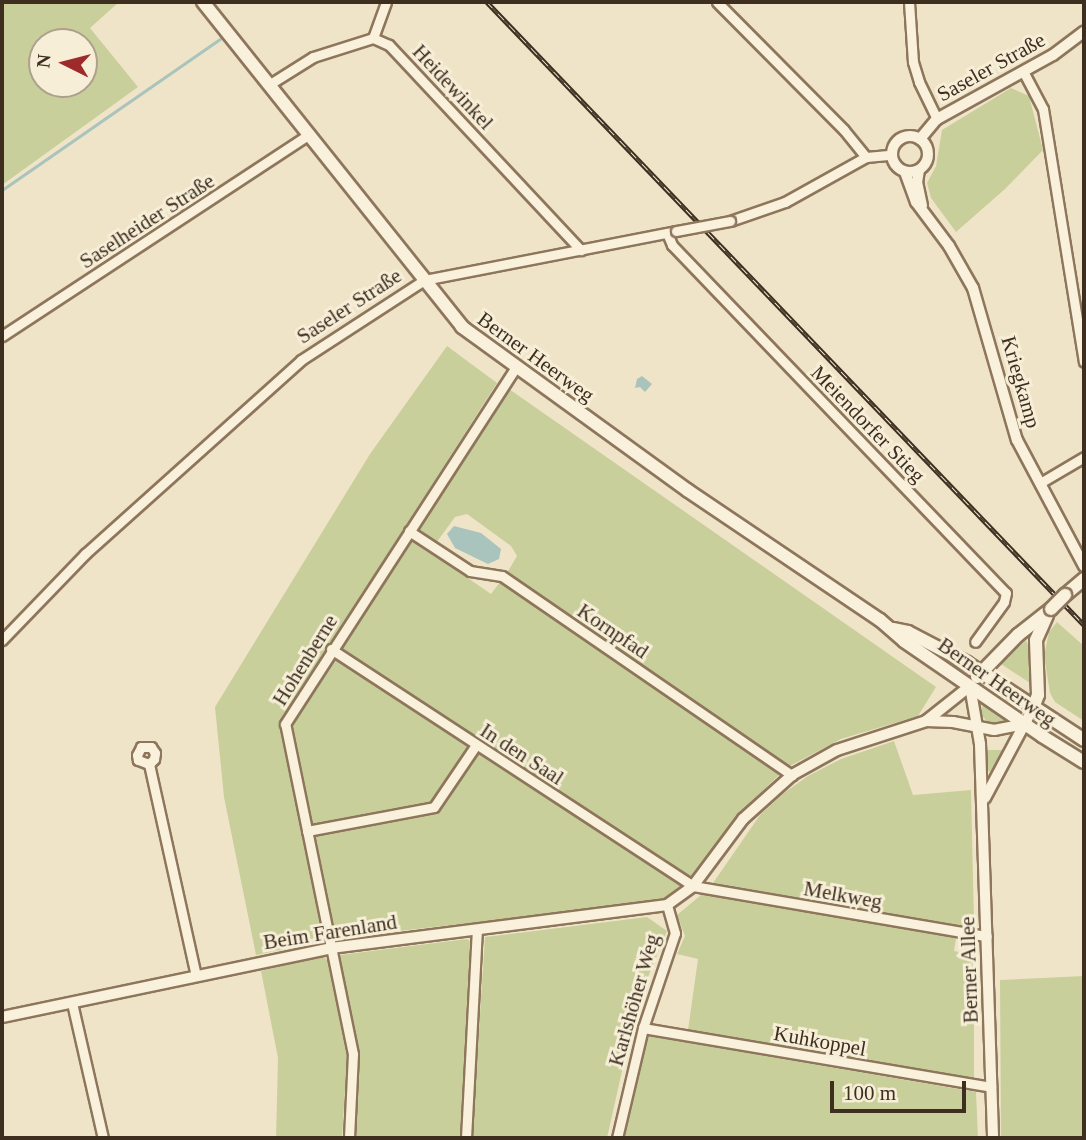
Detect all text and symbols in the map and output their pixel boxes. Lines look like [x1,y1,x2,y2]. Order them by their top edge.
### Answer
street label: Saseler Straße [933,27,1049,107]
north arrow [28,28,98,98]
street label: Heidewinkel [407,39,499,135]
text: N [32,53,55,69]
street label: Saselheider Straße [75,168,219,274]
street label: Saseler Straße [292,263,406,349]
street label: Berner Heerweg [473,306,599,408]
street label: Kriegkamp [996,333,1046,431]
street label: Meiendorfer Stieg [806,360,930,488]
street label: Kornpfad [573,598,653,664]
street label: Hohenberne [267,610,343,710]
street label: Berner Heerweg [933,632,1061,732]
street label: In den Saal [476,718,568,790]
street label: Melkweg [802,876,884,914]
street label: Beim Farenland [262,909,398,955]
street label: Berner Allee [955,916,983,1024]
street label: Karlshöher Weg [603,931,665,1069]
street label: Kuhkoppel [772,1020,868,1062]
scale bar [834,1066,970,1110]
text: 100 m [843,1081,896,1105]

